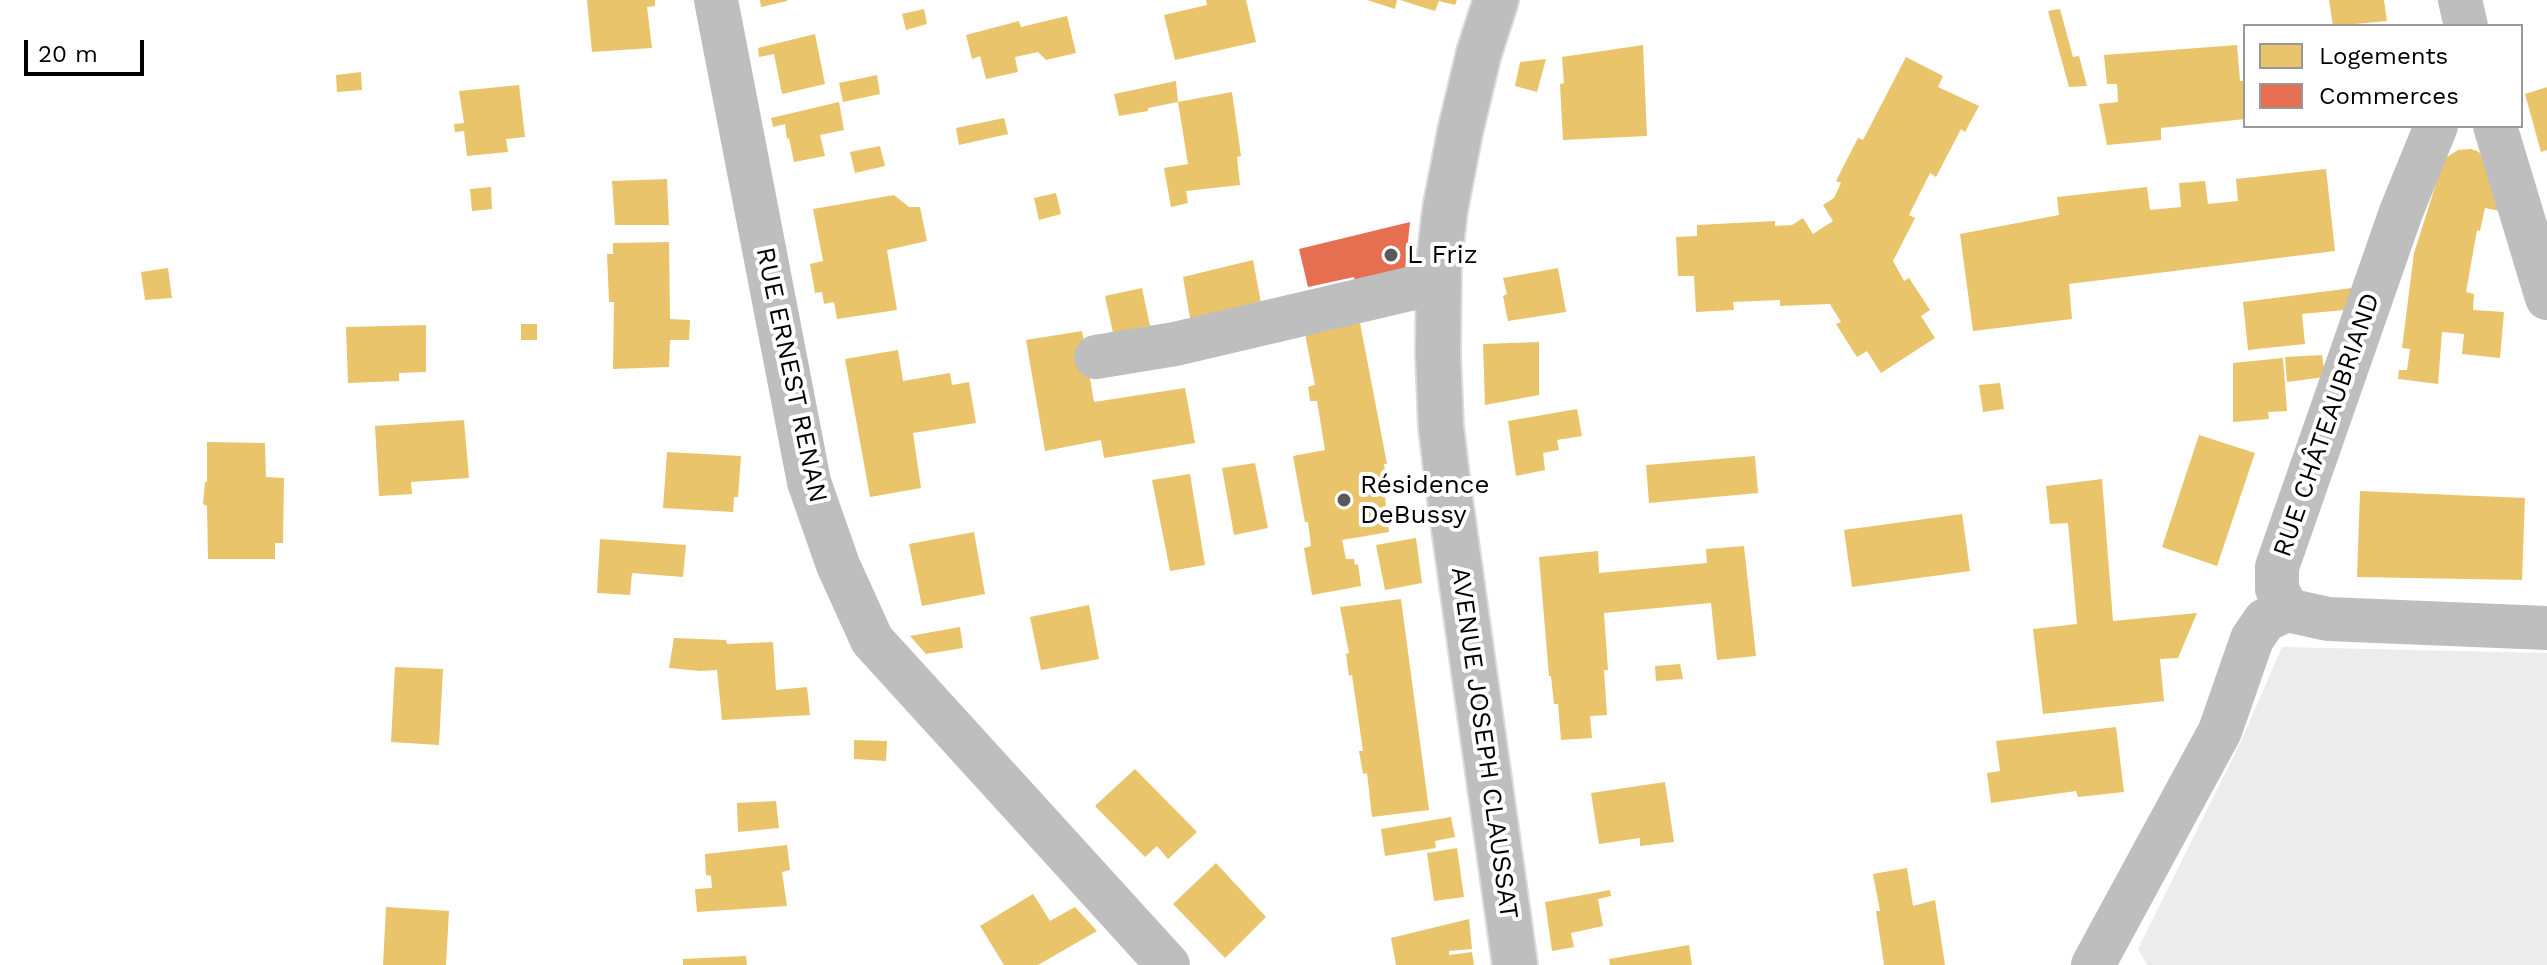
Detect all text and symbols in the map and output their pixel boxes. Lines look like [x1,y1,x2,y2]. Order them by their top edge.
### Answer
scale bar [28,24,148,74]
legend [2243,24,2523,128]
text: 20 m [38,40,98,68]
text: Logements [2319,42,2448,70]
text: Commerces [2319,82,2459,110]
place label: L Friz [1407,239,1478,271]
street label: RUE ERNEST RENAN [749,244,833,506]
marker: L Friz [1382,246,1400,264]
street label: RUE CHÂTEAUBRIAND [2267,289,2387,561]
place label: Résidence DeBussy [1360,469,1489,530]
marker: Résidence DeBussy [1335,491,1353,509]
street label: AVENUE JOSEPH CLAUSSAT [1444,565,1524,921]

